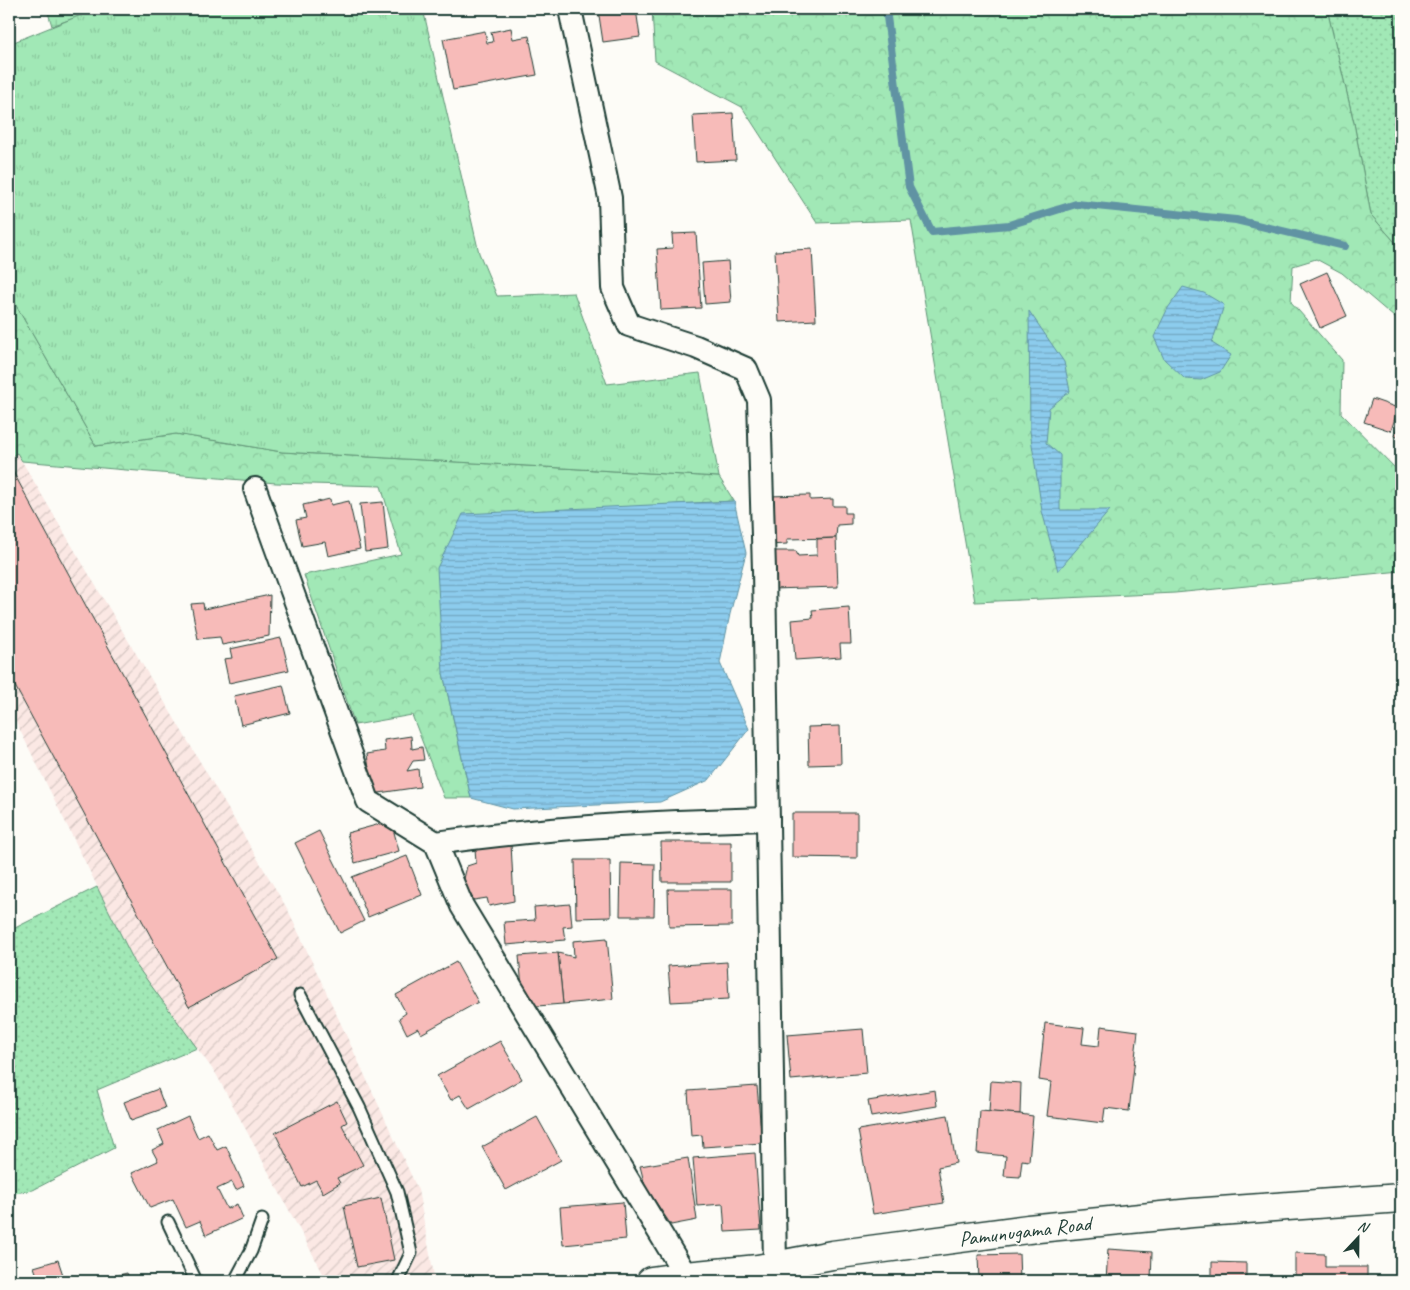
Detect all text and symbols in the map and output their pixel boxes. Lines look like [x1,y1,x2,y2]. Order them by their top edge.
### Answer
street label: Pamunugama Road [958,1210,1096,1252]
north arrow [1332,1212,1382,1262]
text: N [1355,1217,1372,1237]

